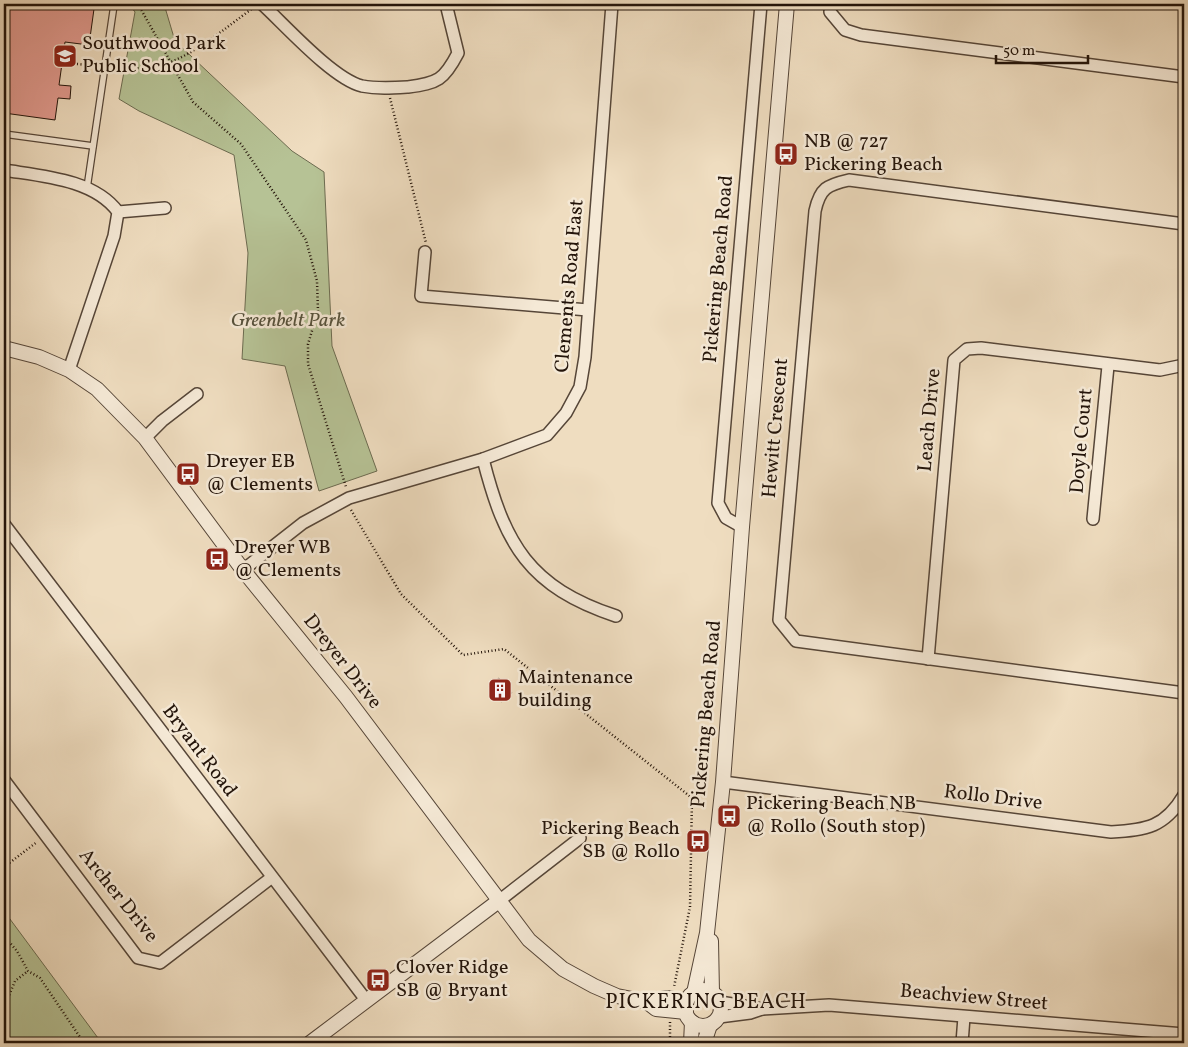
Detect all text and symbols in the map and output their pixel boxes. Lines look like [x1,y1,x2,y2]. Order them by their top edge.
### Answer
place label: Southwood Park Public School [82,30,226,81]
scale bar [996,32,1088,64]
text: 50 m [1003,41,1035,62]
school or university icon: Southwood Park Public School [52,43,78,69]
place label: NB @ 727 Pickering Beach [804,128,943,179]
bus stop icon: NB @ 727 Pickering Beach [773,141,799,167]
street label: Pickering Beach Road [697,174,741,364]
street label: Clements Road East [548,198,592,374]
park label: Greenbelt Park [231,307,345,335]
street label: Hewitt Crescent [756,357,796,499]
street label: Leach Drive [912,367,948,473]
street label: Doyle Court [1063,387,1101,495]
place label: Dreyer EB @ Clements [206,448,313,499]
bus stop icon: Dreyer EB @ Clements [175,461,201,487]
place label: Dreyer WB @ Clements [234,534,341,585]
bus stop icon: Dreyer WB @ Clements [204,546,230,572]
street label: Dreyer Drive [296,609,388,715]
street label: Pickering Beach Road [685,619,729,809]
place label: Maintenance building [518,664,633,715]
building icon: Maintenance building [487,677,513,703]
street label: Bryant Road [155,699,243,803]
street label: Rollo Drive [942,778,1044,818]
place label: Pickering Beach NB @ Rollo (South stop) [746,790,925,841]
bus stop icon: Pickering Beach NB @ Rollo (South stop) [716,803,742,829]
place label: Pickering Beach SB @ Rollo [541,815,680,866]
bus stop icon: Pickering Beach SB @ Rollo [685,828,711,854]
street label: Archer Drive [71,843,165,949]
place label: Clover Ridge SB @ Bryant [396,954,508,1005]
bus stop icon: Clover Ridge SB @ Bryant [365,967,391,993]
street label: Beachview Street [899,978,1049,1018]
district label: PICKERING BEACH [605,988,807,1017]

